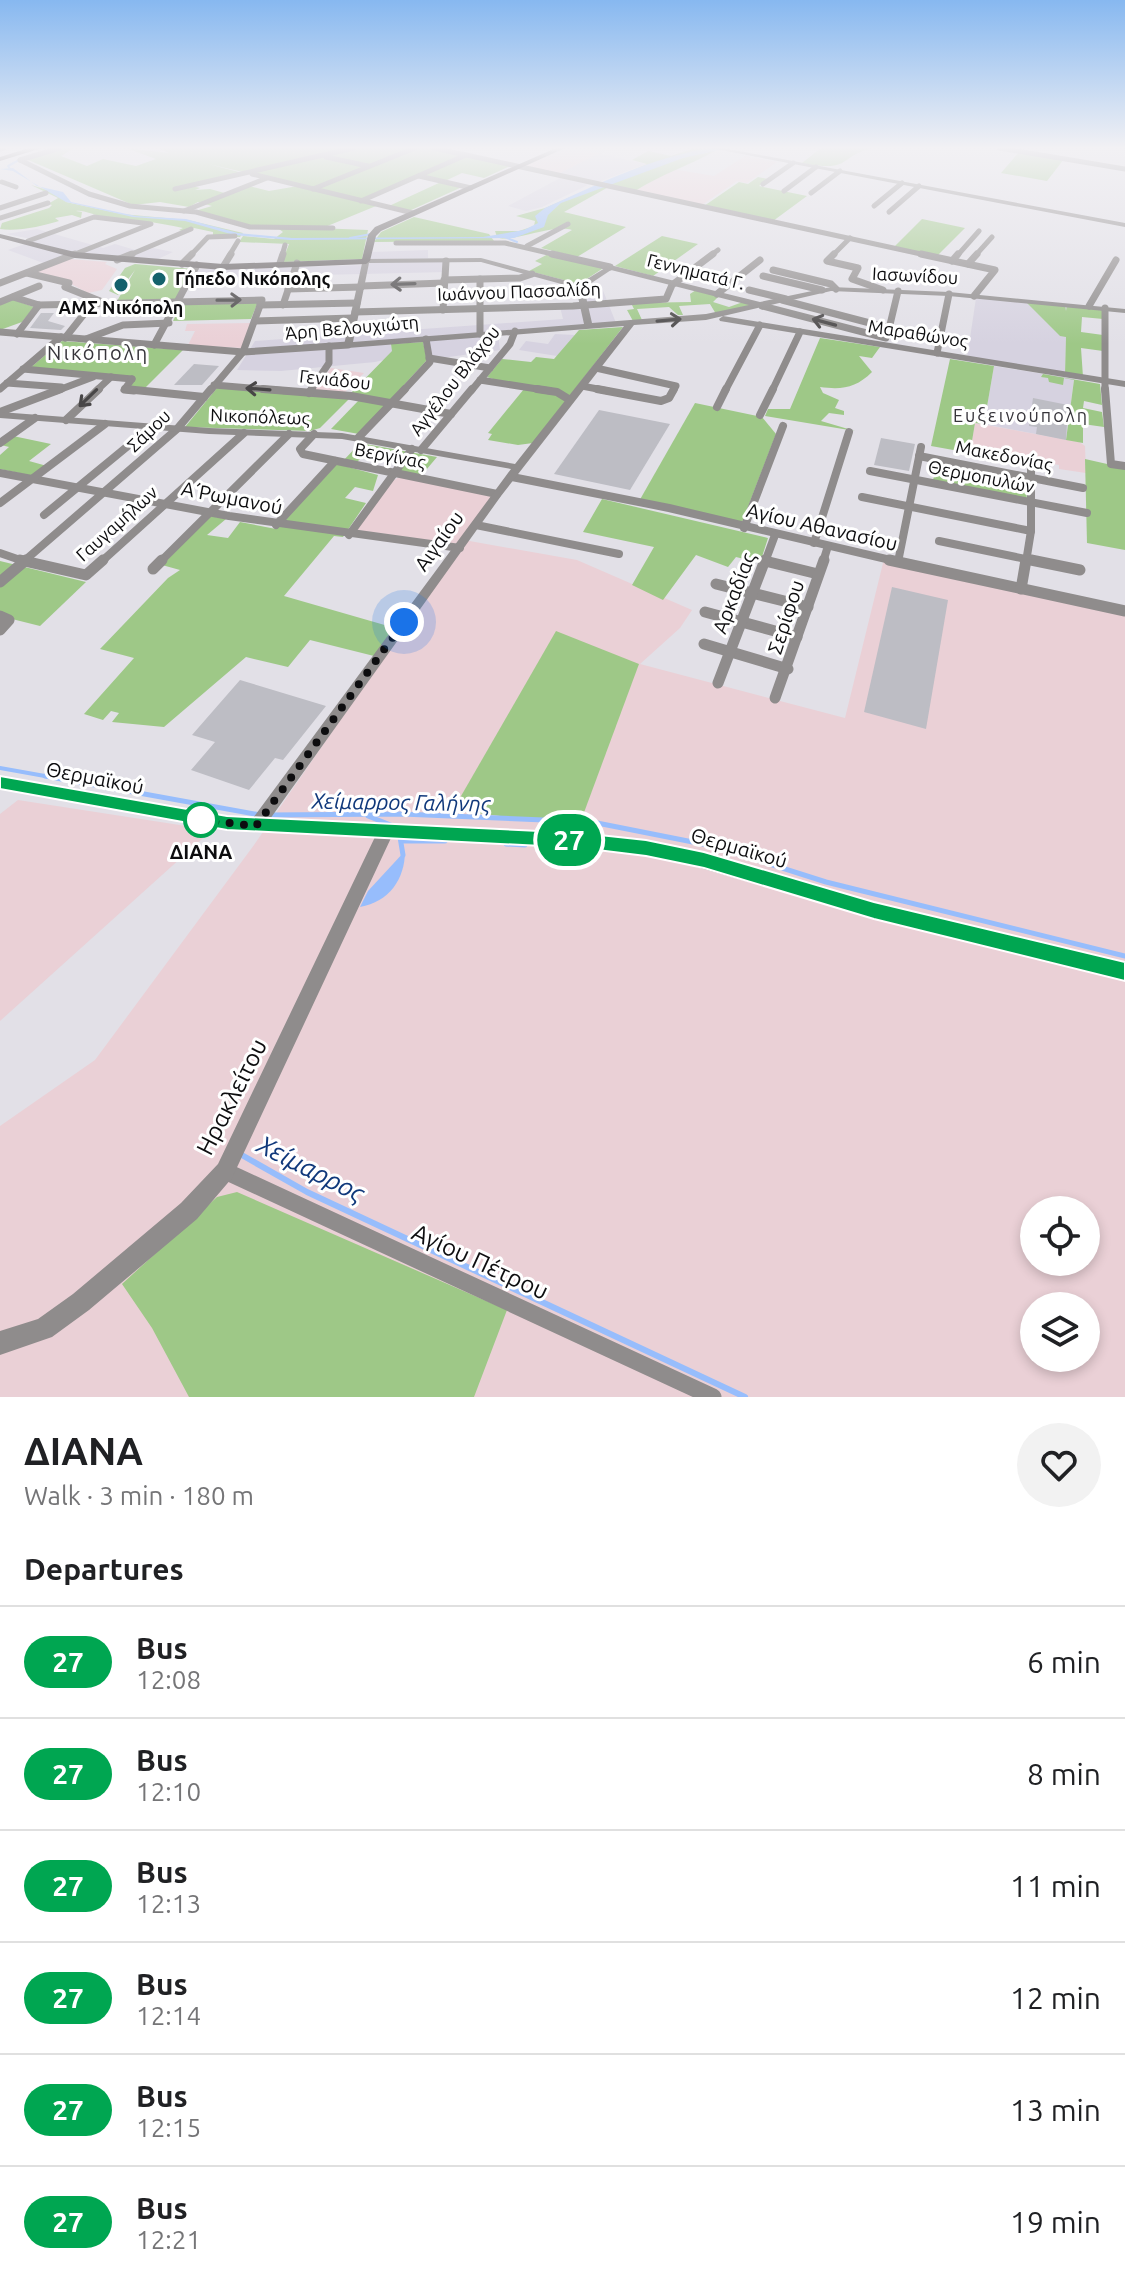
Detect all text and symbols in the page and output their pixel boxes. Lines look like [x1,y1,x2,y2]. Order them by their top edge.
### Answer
street label: Γεννηματά Γ. [645,249,747,293]
street label: Ιασωνίδου [872,263,959,287]
place label: Γήπεδο Νικόπολης [175,268,330,289]
marker: Γήπεδο Νικόπολης [150,270,168,288]
marker: ΑΜΣ Νικόπολη [112,276,130,294]
one-way arrow [390,277,417,292]
street label: Ιωάννου Πασσαλίδη [437,278,601,304]
one-way arrow [215,293,242,308]
place label: ΑΜΣ Νικόπολη [59,297,183,317]
street label: Άρη Βελουχιώτη [284,311,419,343]
one-way arrow [655,312,682,327]
one-way arrow [812,314,838,329]
street label: Μαραθώνος [867,315,970,352]
street label: Αγγέλου Βλάχου [405,322,503,439]
district label: Νικόπολη [47,341,149,364]
street label: Γενιάδου [298,365,372,393]
one-way arrow [245,381,272,396]
one-way arrow [78,389,98,408]
street label: Νικοπόλεως [210,404,310,429]
street label: Σάμου [123,405,174,456]
district label: Ευξεινούπολη [953,405,1089,425]
street label: Μακεδονίας [954,436,1054,475]
street label: Βεργίνας [353,438,427,473]
street label: Θερμοπυλών [926,456,1036,496]
street label: Α΄ Ρωμανού [180,476,285,519]
street label: Γαυγαμήλων [72,481,161,565]
street label: Αγίου Αθανασίου [744,498,900,555]
street label: Αιγαίου [409,506,468,575]
street label: Αρκαδίας [708,549,759,637]
street label: Σερίφου [763,577,808,657]
your location [384,602,424,642]
street label: Θερμαϊκού [44,757,146,798]
water label: Χείμαρρος Γαλήνης [310,787,492,817]
marker: ΔΙΑΝΑ [184,803,218,837]
line badge: 27 [533,814,605,866]
street label: Θερμαϊκού [688,823,790,872]
text: 27 [553,824,585,855]
place label: ΔΙΑΝΑ [170,840,232,863]
street label: Ηρακλείτου [191,1034,272,1159]
water label: Χείμαρρος [251,1128,370,1209]
map controls [1020,1196,1100,1372]
button: locate [1020,1196,1100,1276]
street label: Αγίου Πέτρου [408,1218,553,1305]
button: layers [1020,1292,1100,1372]
button: heart [1017,1423,1101,1507]
text: ΔΙΑΝΑ [24,1430,143,1472]
text: Walk · 3 min · 180 m [24,1481,254,1510]
text: Departures [24,1552,184,1586]
text: Bus [136,1631,188,1665]
text: 6 min [1027,1645,1101,1679]
text: 27 [52,1646,84,1677]
text: 12:08 [136,1665,201,1694]
text: Bus [136,1743,188,1777]
text: 8 min [1027,1757,1101,1791]
text: 27 [52,1758,84,1789]
text: 12:10 [136,1777,201,1806]
text: Bus [136,1855,188,1889]
text: 11 min [1010,1869,1101,1903]
text: 27 [52,1870,84,1901]
text: 12:13 [136,1889,201,1918]
text: Bus [136,1967,188,2001]
text: 12 min [1010,1981,1101,2015]
text: 27 [52,1982,84,2013]
text: 12:14 [136,2001,201,2030]
text: Bus [136,2079,188,2113]
text: 13 min [1010,2093,1101,2127]
text: 27 [52,2094,84,2125]
text: 12:15 [136,2113,201,2142]
text: Bus [136,2191,188,2225]
text: 19 min [1010,2205,1101,2239]
text: 27 [52,2206,84,2237]
text: 12:21 [136,2225,201,2254]

